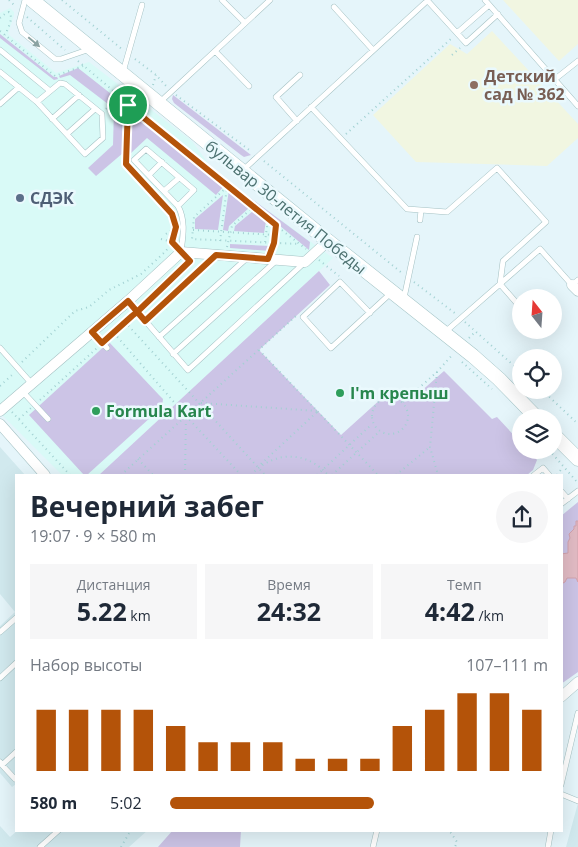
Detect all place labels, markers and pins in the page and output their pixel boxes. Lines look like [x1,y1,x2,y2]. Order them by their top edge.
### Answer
place label: Детский сад № 362 [484,65,565,105]
marker: Детский сад № 362 [468,79,480,91]
pin [107,84,149,126]
place label: СДЭК [30,187,74,209]
marker: СДЭК [14,192,26,204]
place label: I'm крепыш [350,382,448,404]
marker: I'm крепыш [334,387,346,399]
place label: Formula Kart [106,400,211,422]
marker: Formula Kart [90,405,102,417]

